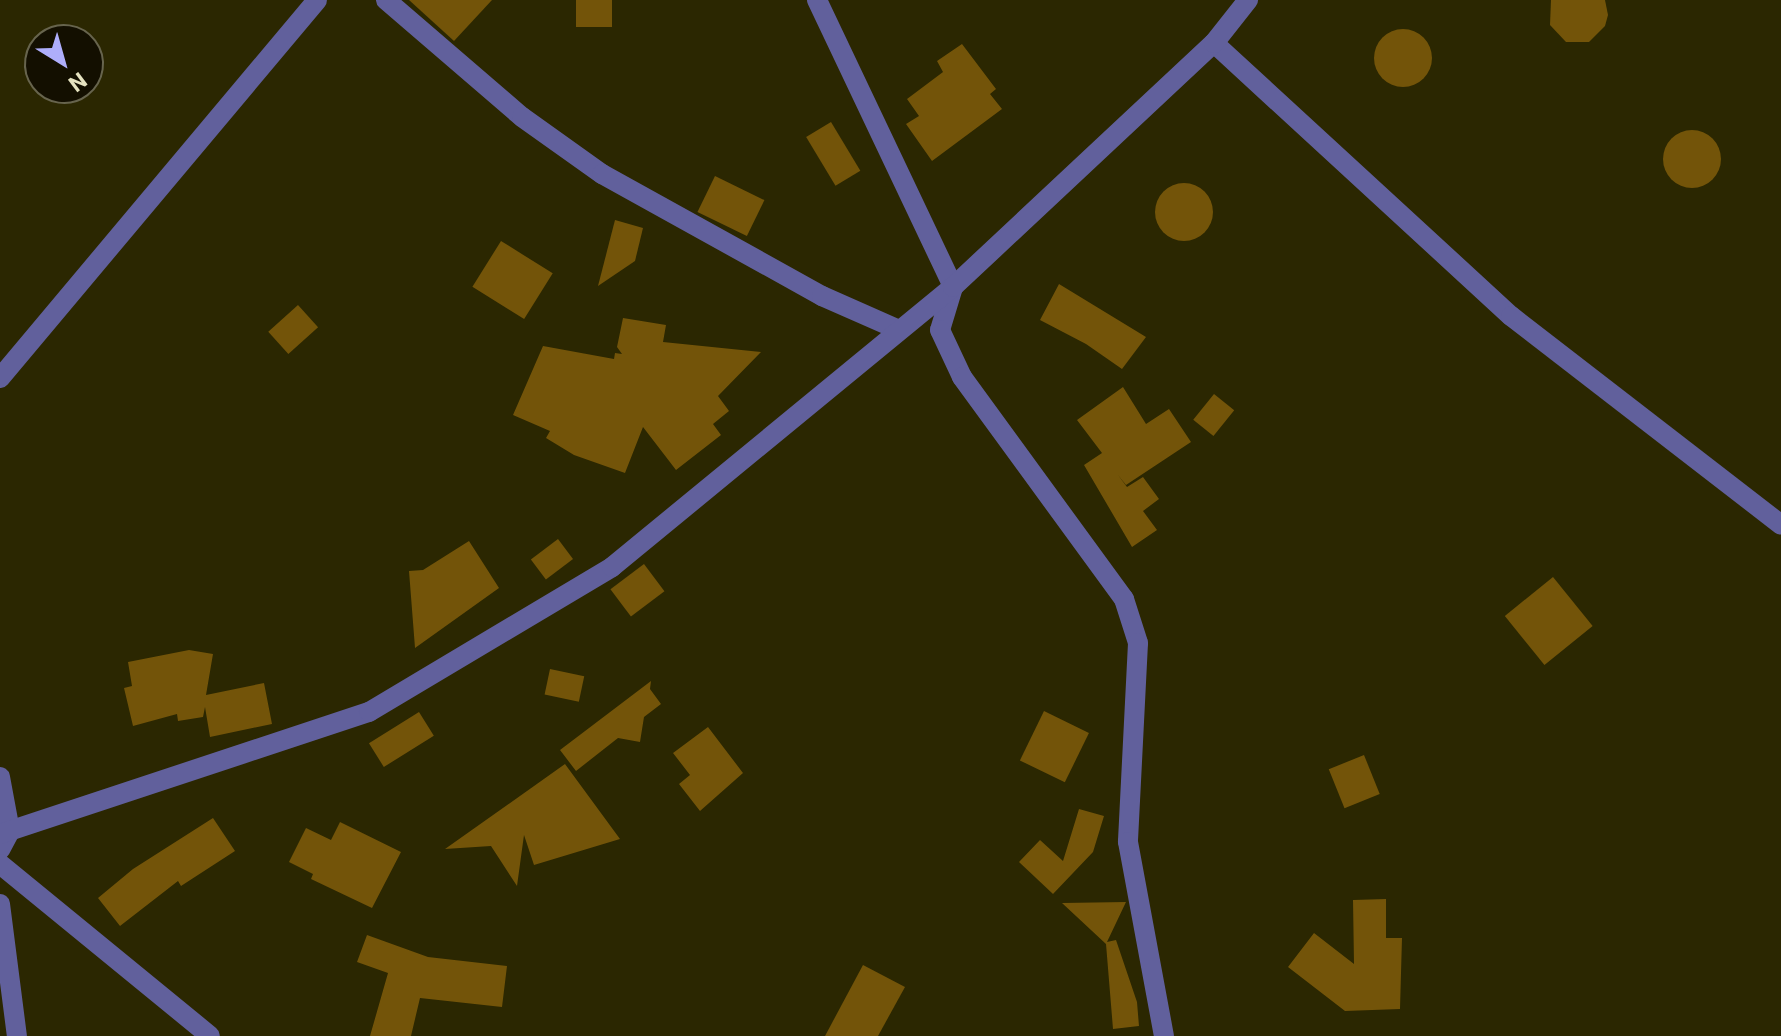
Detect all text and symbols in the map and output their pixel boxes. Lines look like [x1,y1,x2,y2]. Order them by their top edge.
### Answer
north arrow [24,24,104,104]
text: N [64,67,91,97]

